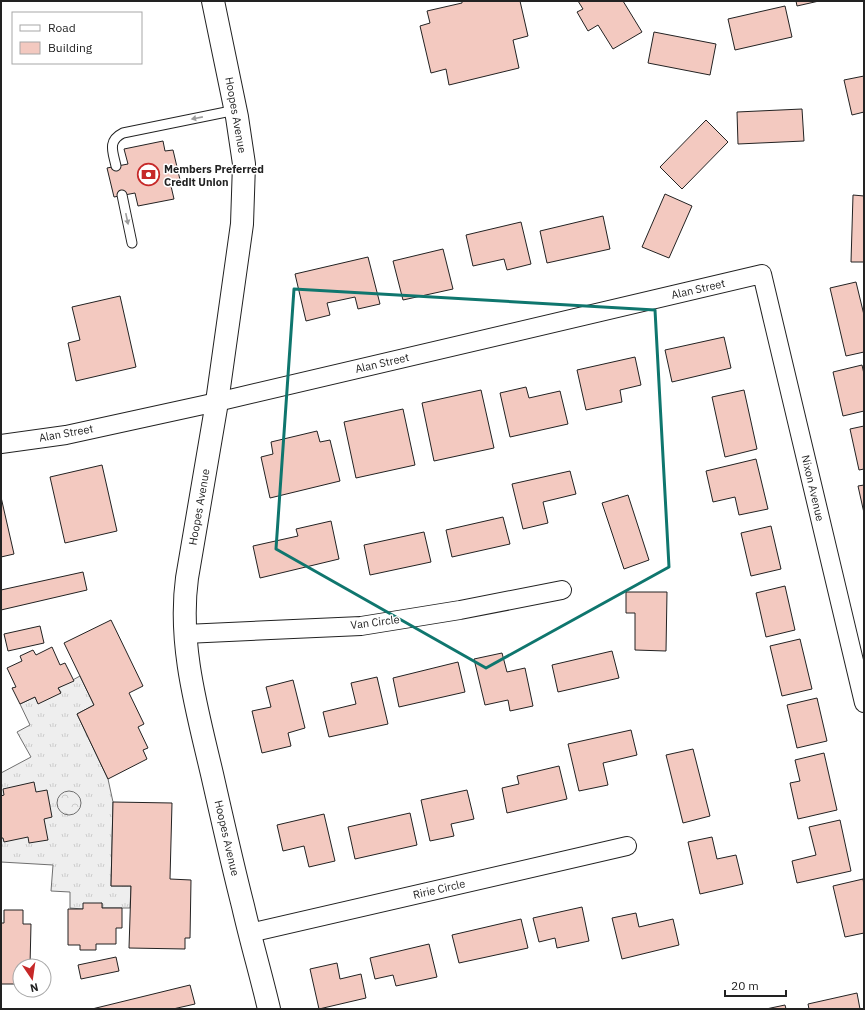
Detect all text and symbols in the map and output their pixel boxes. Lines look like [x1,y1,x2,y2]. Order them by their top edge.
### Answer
legend [12,12,142,64]
text: Road [48,20,76,35]
text: Building [48,40,93,55]
street label: Hoopes Avenue [222,76,250,154]
one-way arrow [191,116,204,122]
bank icon: Members Preferred Credit Union [135,162,161,188]
place label: Members Preferred Credit Union [164,162,264,189]
one-way arrow [125,213,131,225]
street label: Alan Street [670,276,726,302]
street label: Alan Street [354,350,410,376]
street label: Alan Street [38,421,94,445]
street label: Nixon Avenue [799,453,827,523]
street label: Hoopes Avenue [185,468,213,546]
street label: Van Circle [350,612,400,632]
street label: Hoopes Avenue [211,799,243,877]
street label: Ririe Circle [411,876,467,902]
north arrow [12,958,52,998]
scale bar [725,972,786,998]
text: 20 m [731,978,759,993]
text: N [29,980,40,995]

